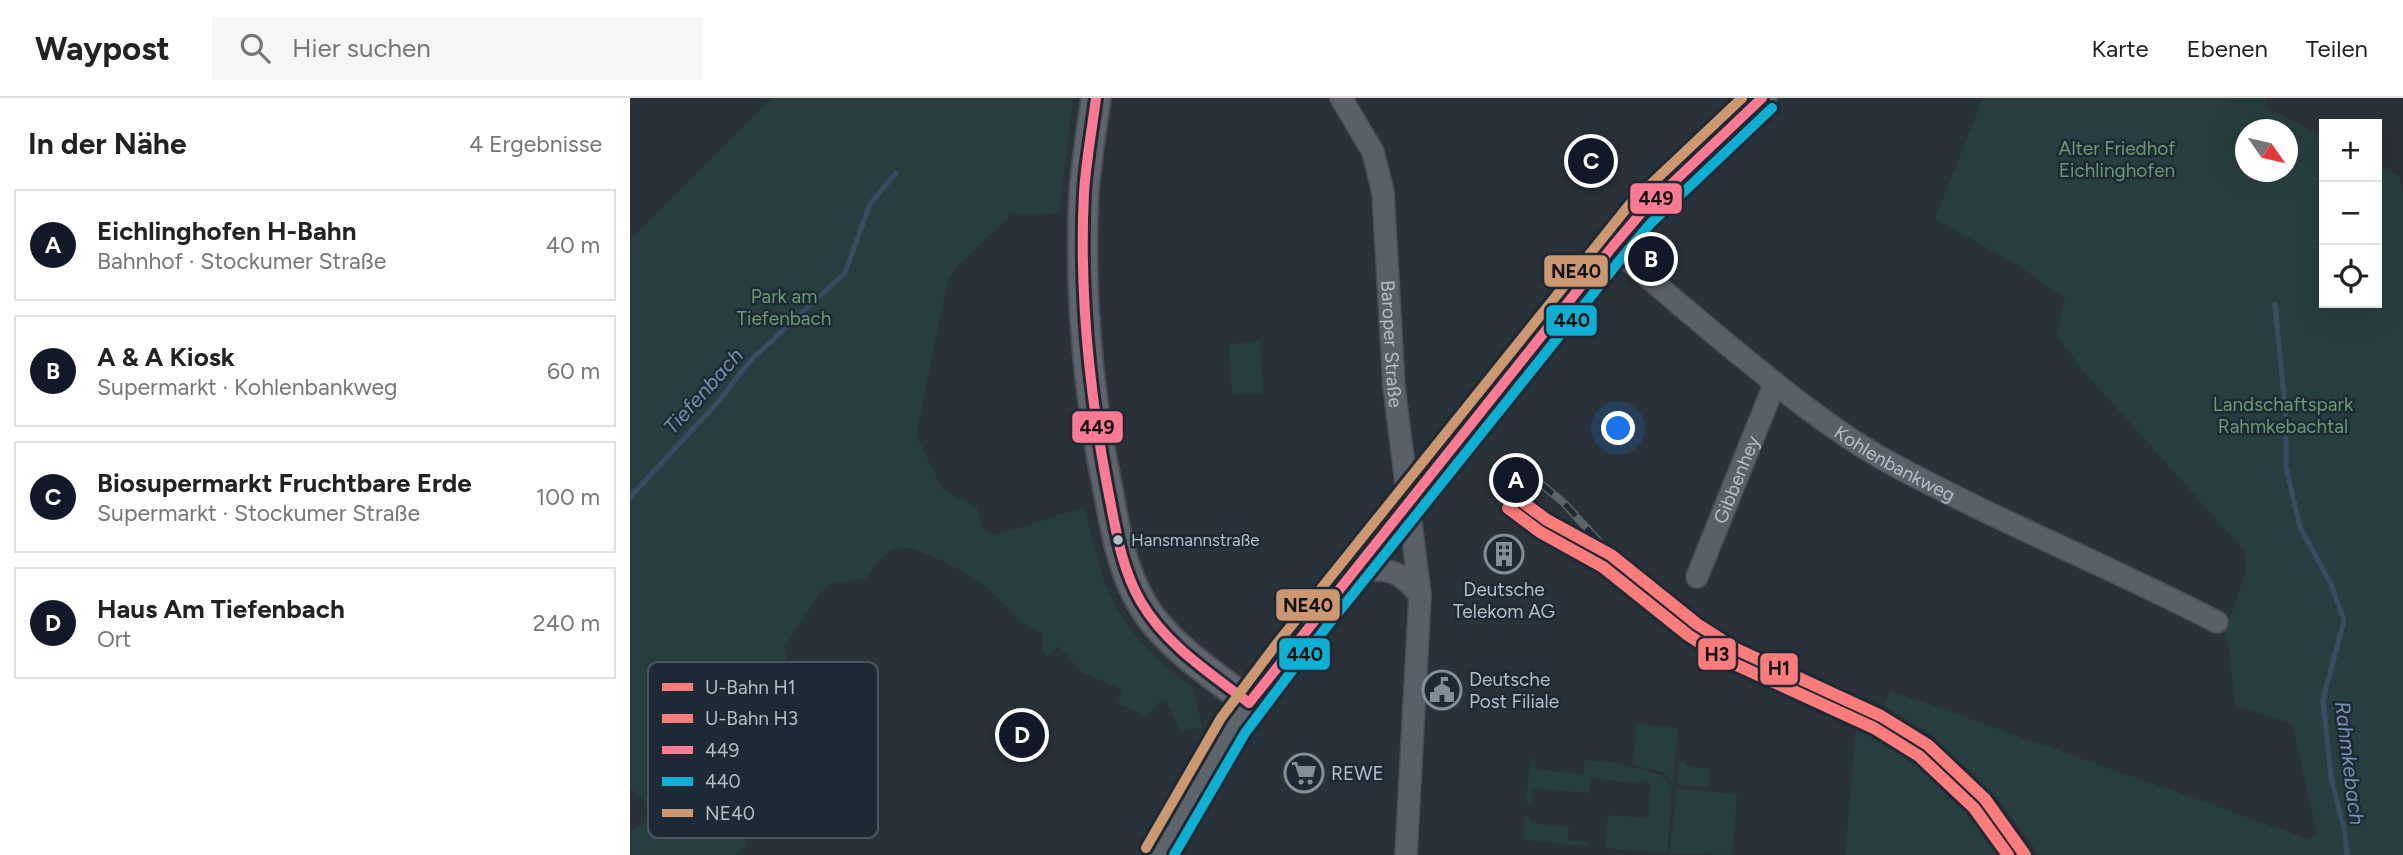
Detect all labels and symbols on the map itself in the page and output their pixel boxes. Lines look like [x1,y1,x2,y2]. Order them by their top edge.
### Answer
north arrow [2235,119,2298,182]
pin: C [1568,135,1614,187]
park label: Alter Friedhof Eichlinghofen [2059,137,2175,182]
line badge: 449 [1629,182,1683,215]
text: 449 [1638,187,1674,210]
pin: B [1628,233,1674,285]
line badge: NE40 [1543,254,1609,288]
text: NE40 [1551,260,1601,283]
street label: Baroper Straße [1376,279,1408,409]
park label: Park am Tiefenbach [737,285,831,330]
line badge: 440 [1545,304,1598,337]
text: 440 [1554,309,1590,332]
water label: Tiefenbach [658,343,748,439]
park label: Landschaftspark Rahmkebachtal [2213,393,2354,438]
line badge: 449 [1071,410,1124,444]
your location [1601,411,1635,445]
text: 449 [1079,416,1115,439]
street label: Kohlenbankweg [1830,420,1959,506]
street label: Gibbenhey [1708,432,1764,527]
pin: A [1493,454,1539,506]
place label: Hansmannstraße [1131,530,1260,550]
marker: Hansmannstraße [1111,533,1125,547]
building icon: Deutsche Telekom AG [1483,533,1525,575]
place label: Deutsche Telekom AG [1453,578,1555,623]
line badge: NE40 [1275,588,1341,622]
text: NE40 [1283,594,1333,617]
line badge: 440 [1278,637,1331,671]
line badge: H3 [1697,637,1737,671]
text: 440 [1287,643,1323,666]
text: H3 [1705,643,1729,666]
line badge: H1 [1759,652,1799,686]
text: H1 [1768,657,1790,680]
legend [648,662,878,838]
place label: Deutsche Post Filiale [1469,668,1559,713]
public building icon: Deutsche Post Filiale [1421,669,1463,711]
text: U-Bahn H1 [705,676,796,699]
water label: Rahmkebach [2330,700,2370,826]
text: U-Bahn H3 [705,707,798,730]
pin: D [999,709,1045,761]
text: 449 [705,739,739,762]
supermarket icon: REWE [1283,752,1325,794]
place label: REWE [1331,762,1384,785]
text: 440 [705,770,741,793]
text: NE40 [705,802,755,825]

